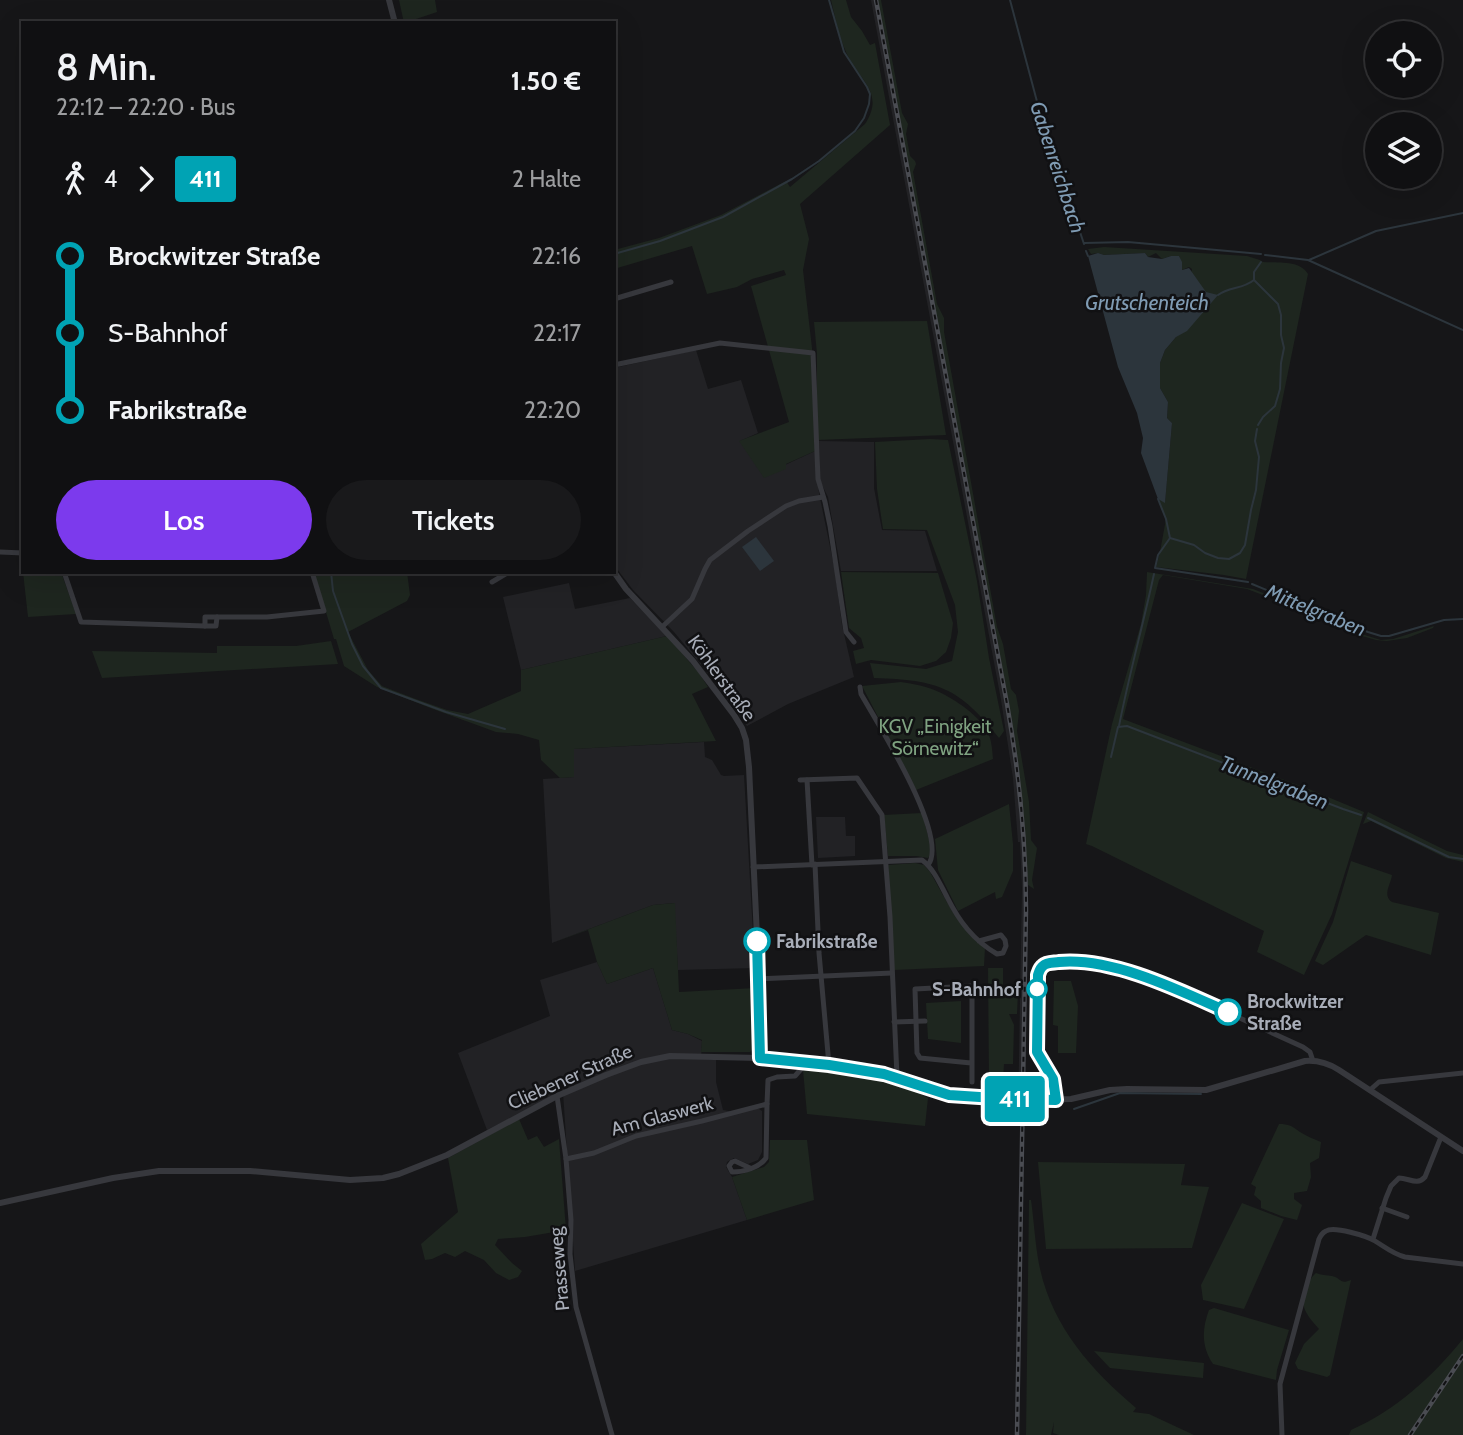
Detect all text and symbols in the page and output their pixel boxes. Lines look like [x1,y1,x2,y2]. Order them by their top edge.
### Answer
map controls [1365,21,1442,189]
button: locate [1365,21,1442,98]
text: 8 Min. [56,43,157,90]
text: 1.50 € [511,65,581,97]
text: 22:12 – 22:20 · Bus [56,93,235,121]
water label: Gabenreichbach [1025,98,1091,236]
button: layers [1365,112,1442,189]
icon: walk [56,160,94,198]
icon: forward [127,160,165,198]
text: 411 [189,164,222,193]
text: 4 [104,165,117,193]
text: 2 Halte [512,165,581,193]
text: Brockwitzer Straße [108,240,320,272]
text: 22:16 [532,242,581,270]
water label: Grutschenteich [1085,290,1209,315]
text: S-Bahnhof [108,317,228,349]
text: 22:17 [533,319,581,347]
text: Fabrikstraße [108,394,247,426]
text: 22:20 [524,396,581,424]
button: Los [56,480,312,560]
button: Tickets [326,480,581,560]
water label: Mittelgraben [1261,578,1370,641]
street label: Köhlerstraße [683,630,761,726]
park label: KGV „Einigkeit Sörnewitz“ [879,715,992,760]
water label: Tunnelgraben [1216,750,1332,814]
marker: Fabrikstraße [744,928,770,954]
place label: Fabrikstraße [776,930,878,953]
place label: S-Bahnhof [932,978,1022,1001]
marker: S-Bahnhof [1027,979,1047,999]
place label: Brockwitzer Straße [1247,990,1344,1035]
marker: Brockwitzer Straße [1215,999,1241,1025]
street label: Cliebener Straße [504,1039,636,1115]
line badge: 411 [975,1076,1055,1122]
text: 411 [999,1084,1031,1113]
street label: Am Glaswerk [608,1091,716,1141]
street label: Prasseweg [544,1226,574,1312]

